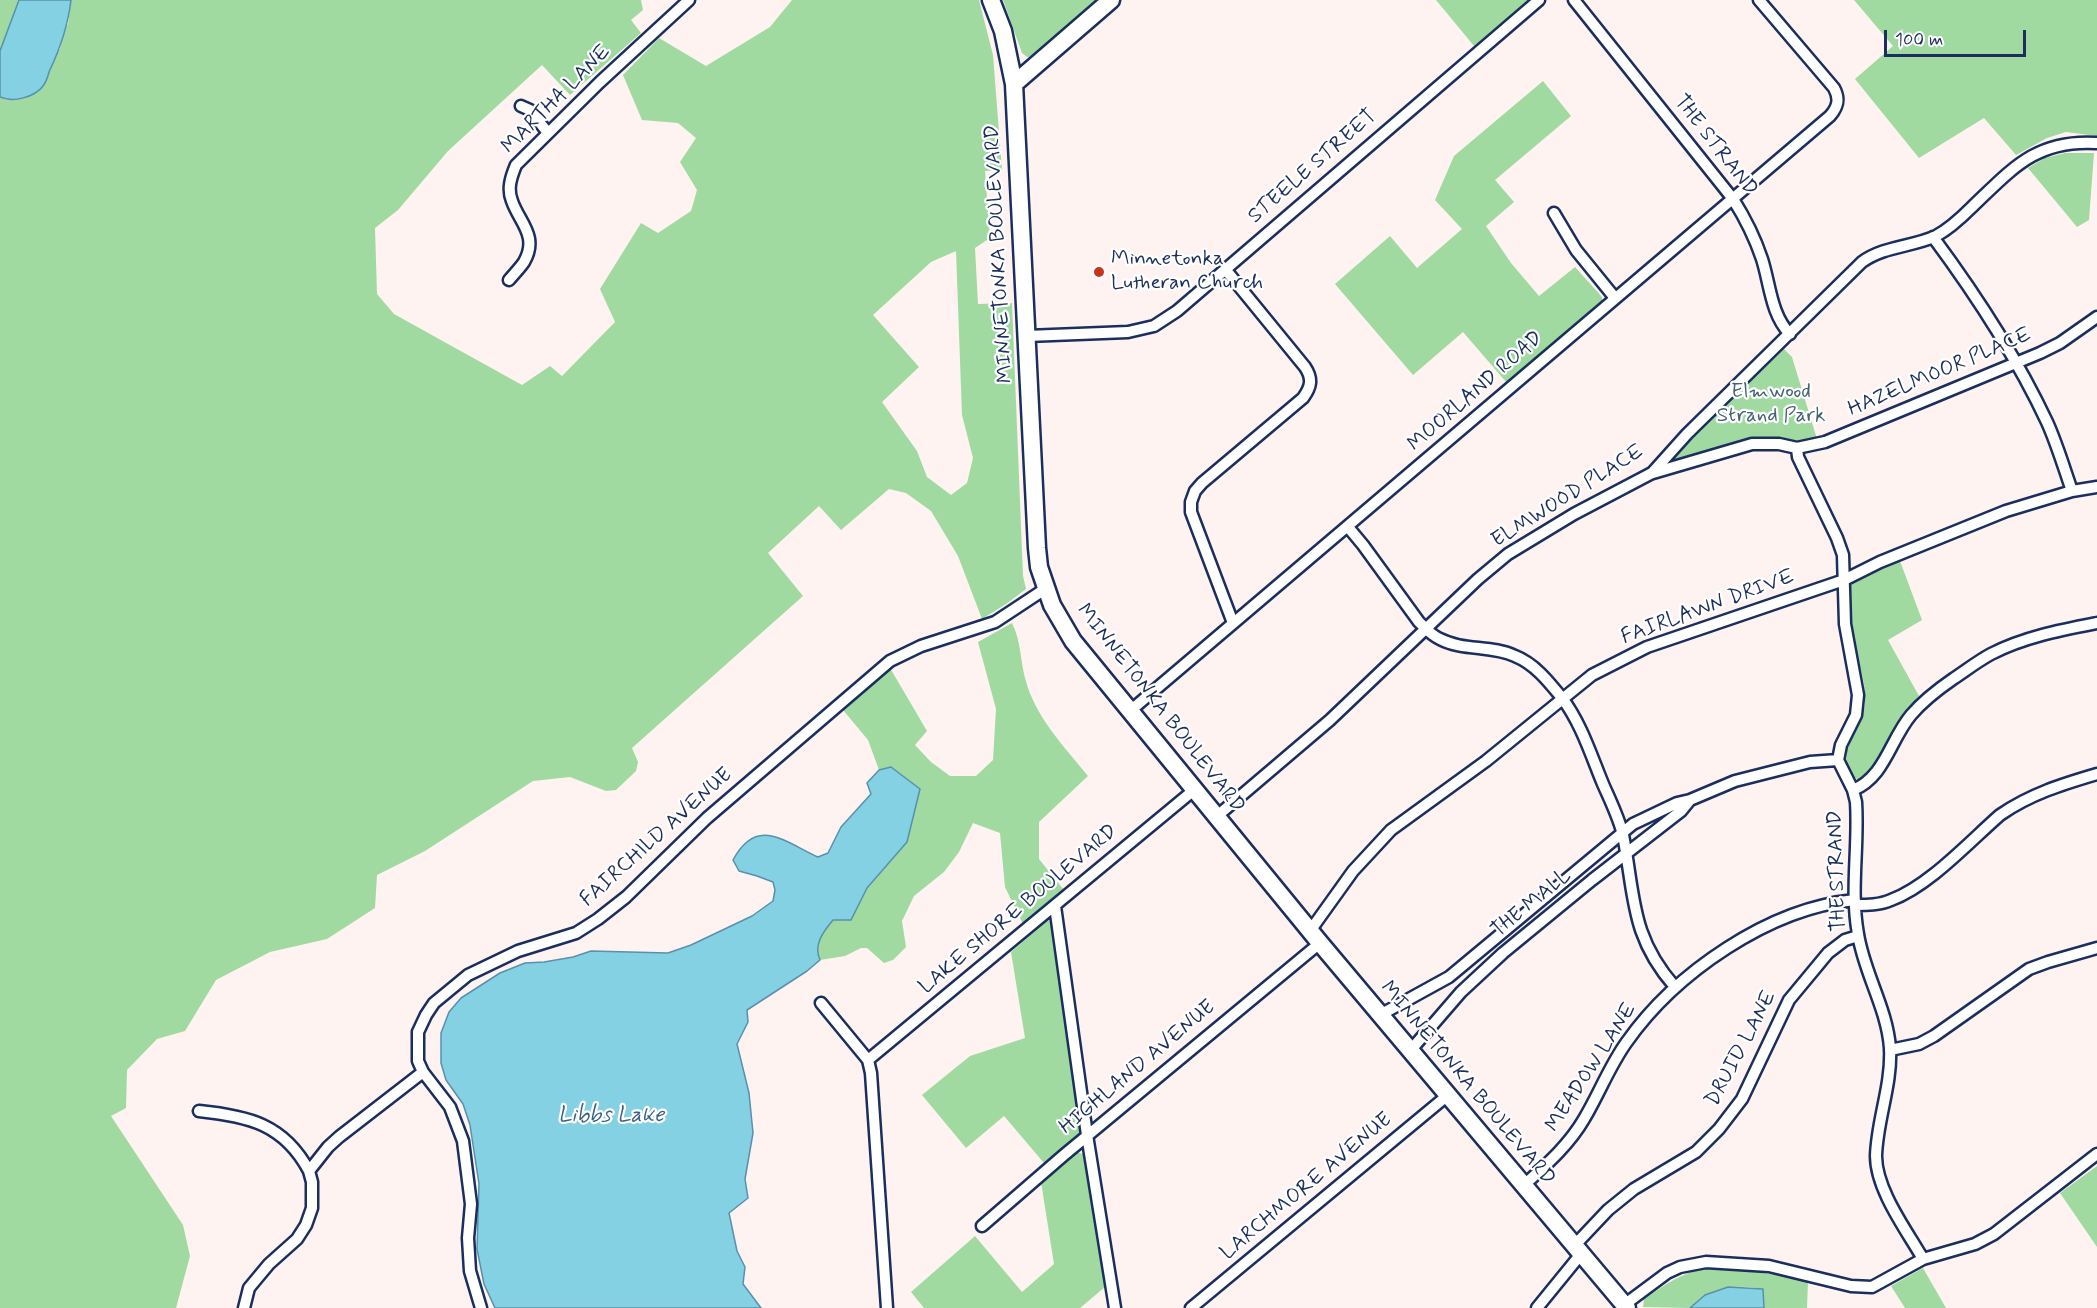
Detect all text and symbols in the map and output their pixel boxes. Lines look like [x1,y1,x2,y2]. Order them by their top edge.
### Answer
scale bar [1887,18,2030,56]
text: 100 m [1895,28,1943,52]
street label: MARTHA LANE [497,40,617,160]
street label: THE STRAND [1668,90,1762,202]
street label: STEELE STREET [1244,104,1382,230]
street label: MINNETONKA BOULEVARD [981,124,1019,384]
place label: Minnetonka Lutheran Church [1111,247,1263,297]
marker: Minnetonka Lutheran Church [1092,265,1106,279]
street label: HAZELMOOR PLACE [1845,323,2035,423]
street label: MOORLAND ROAD [1403,326,1549,458]
park label: Elmwood Strand Park [1717,380,1825,430]
street label: ELMWOOD PLACE [1487,440,1649,554]
street label: FAIRLAWN DRIVE [1618,565,1798,651]
street label: MINNETONKA BOULEVARD [1070,599,1250,819]
street label: FAIRCHILD AVENUE [576,763,738,913]
street label: THE STRAND [1823,810,1853,932]
street label: LAKE SHORE BOULEVARD [915,820,1123,1000]
street label: THE MALL [1487,864,1577,944]
street label: MINNETONKA BOULEVARD [1374,977,1560,1191]
street label: DRUID LANE [1701,987,1783,1111]
street label: HIGHLAND AVENUE [1055,995,1221,1141]
street label: MEADOW LANE [1541,999,1643,1137]
water label: Libbs Lake [558,1103,664,1129]
street label: LARCHMORE AVENUE [1216,1108,1398,1266]

